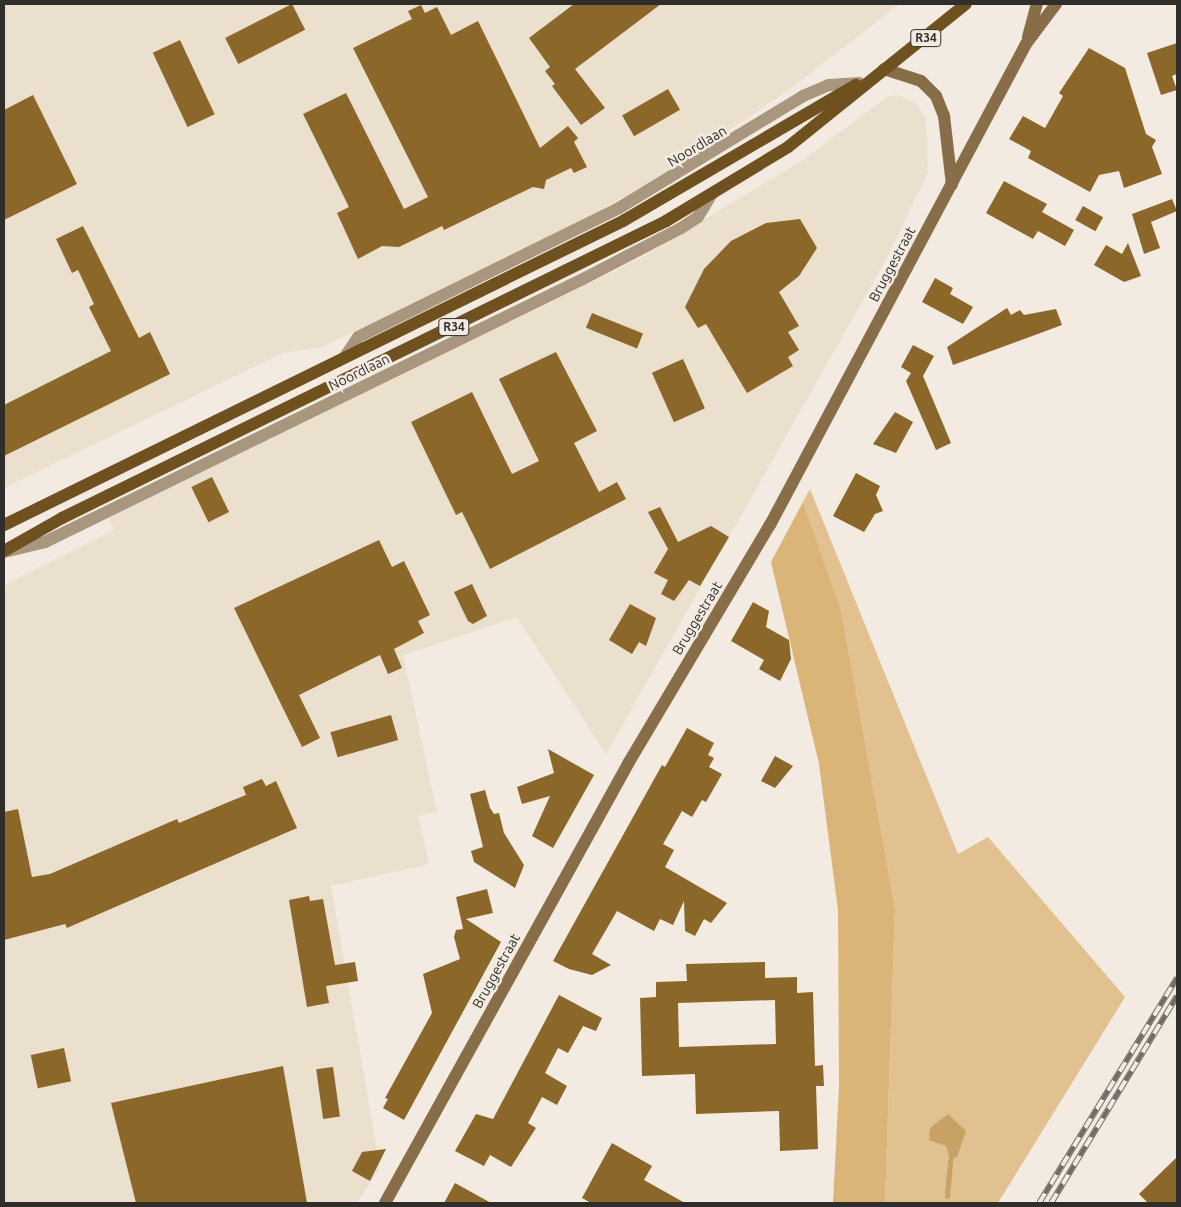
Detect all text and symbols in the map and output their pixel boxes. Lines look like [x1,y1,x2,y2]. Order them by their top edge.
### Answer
road number: R34 [910,28,942,48]
street label: Noordlaan [664,122,730,170]
street label: Bruggestraat [865,224,919,304]
road number: R34 [438,318,470,337]
street label: Noordlaan [326,350,392,394]
street label: Bruggestraat [668,578,726,658]
street label: Bruggestraat [469,931,523,1011]

